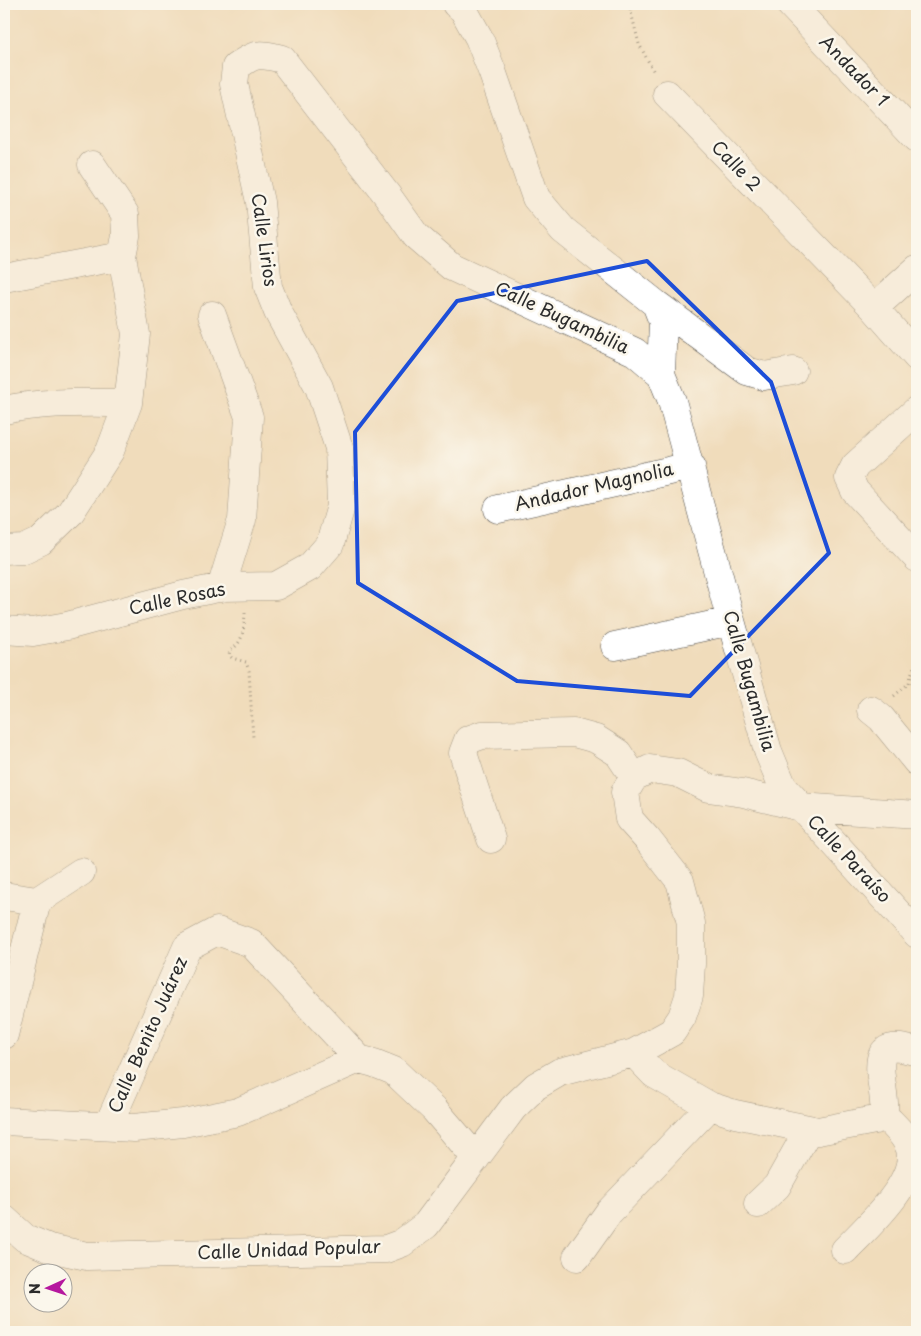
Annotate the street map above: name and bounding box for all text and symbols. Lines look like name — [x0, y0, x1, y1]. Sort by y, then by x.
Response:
street label: Andador 1 — [814, 28, 896, 112]
street label: Calle 2 — [706, 133, 768, 197]
street label: Calle Lirios — [246, 191, 285, 288]
street label: Calle Bugambilia — [491, 274, 634, 360]
street label: Andador Magnolia — [512, 454, 676, 517]
street label: Calle Rosas — [126, 574, 227, 621]
street label: Calle Bugambilia — [717, 607, 783, 754]
street label: Calle Paraíso — [802, 808, 898, 908]
street label: Calle Benito Juárez — [100, 952, 193, 1117]
street label: Calle Unidad Popular — [197, 1232, 382, 1265]
north arrow — [22, 1264, 72, 1314]
text: N — [24, 1283, 45, 1295]

